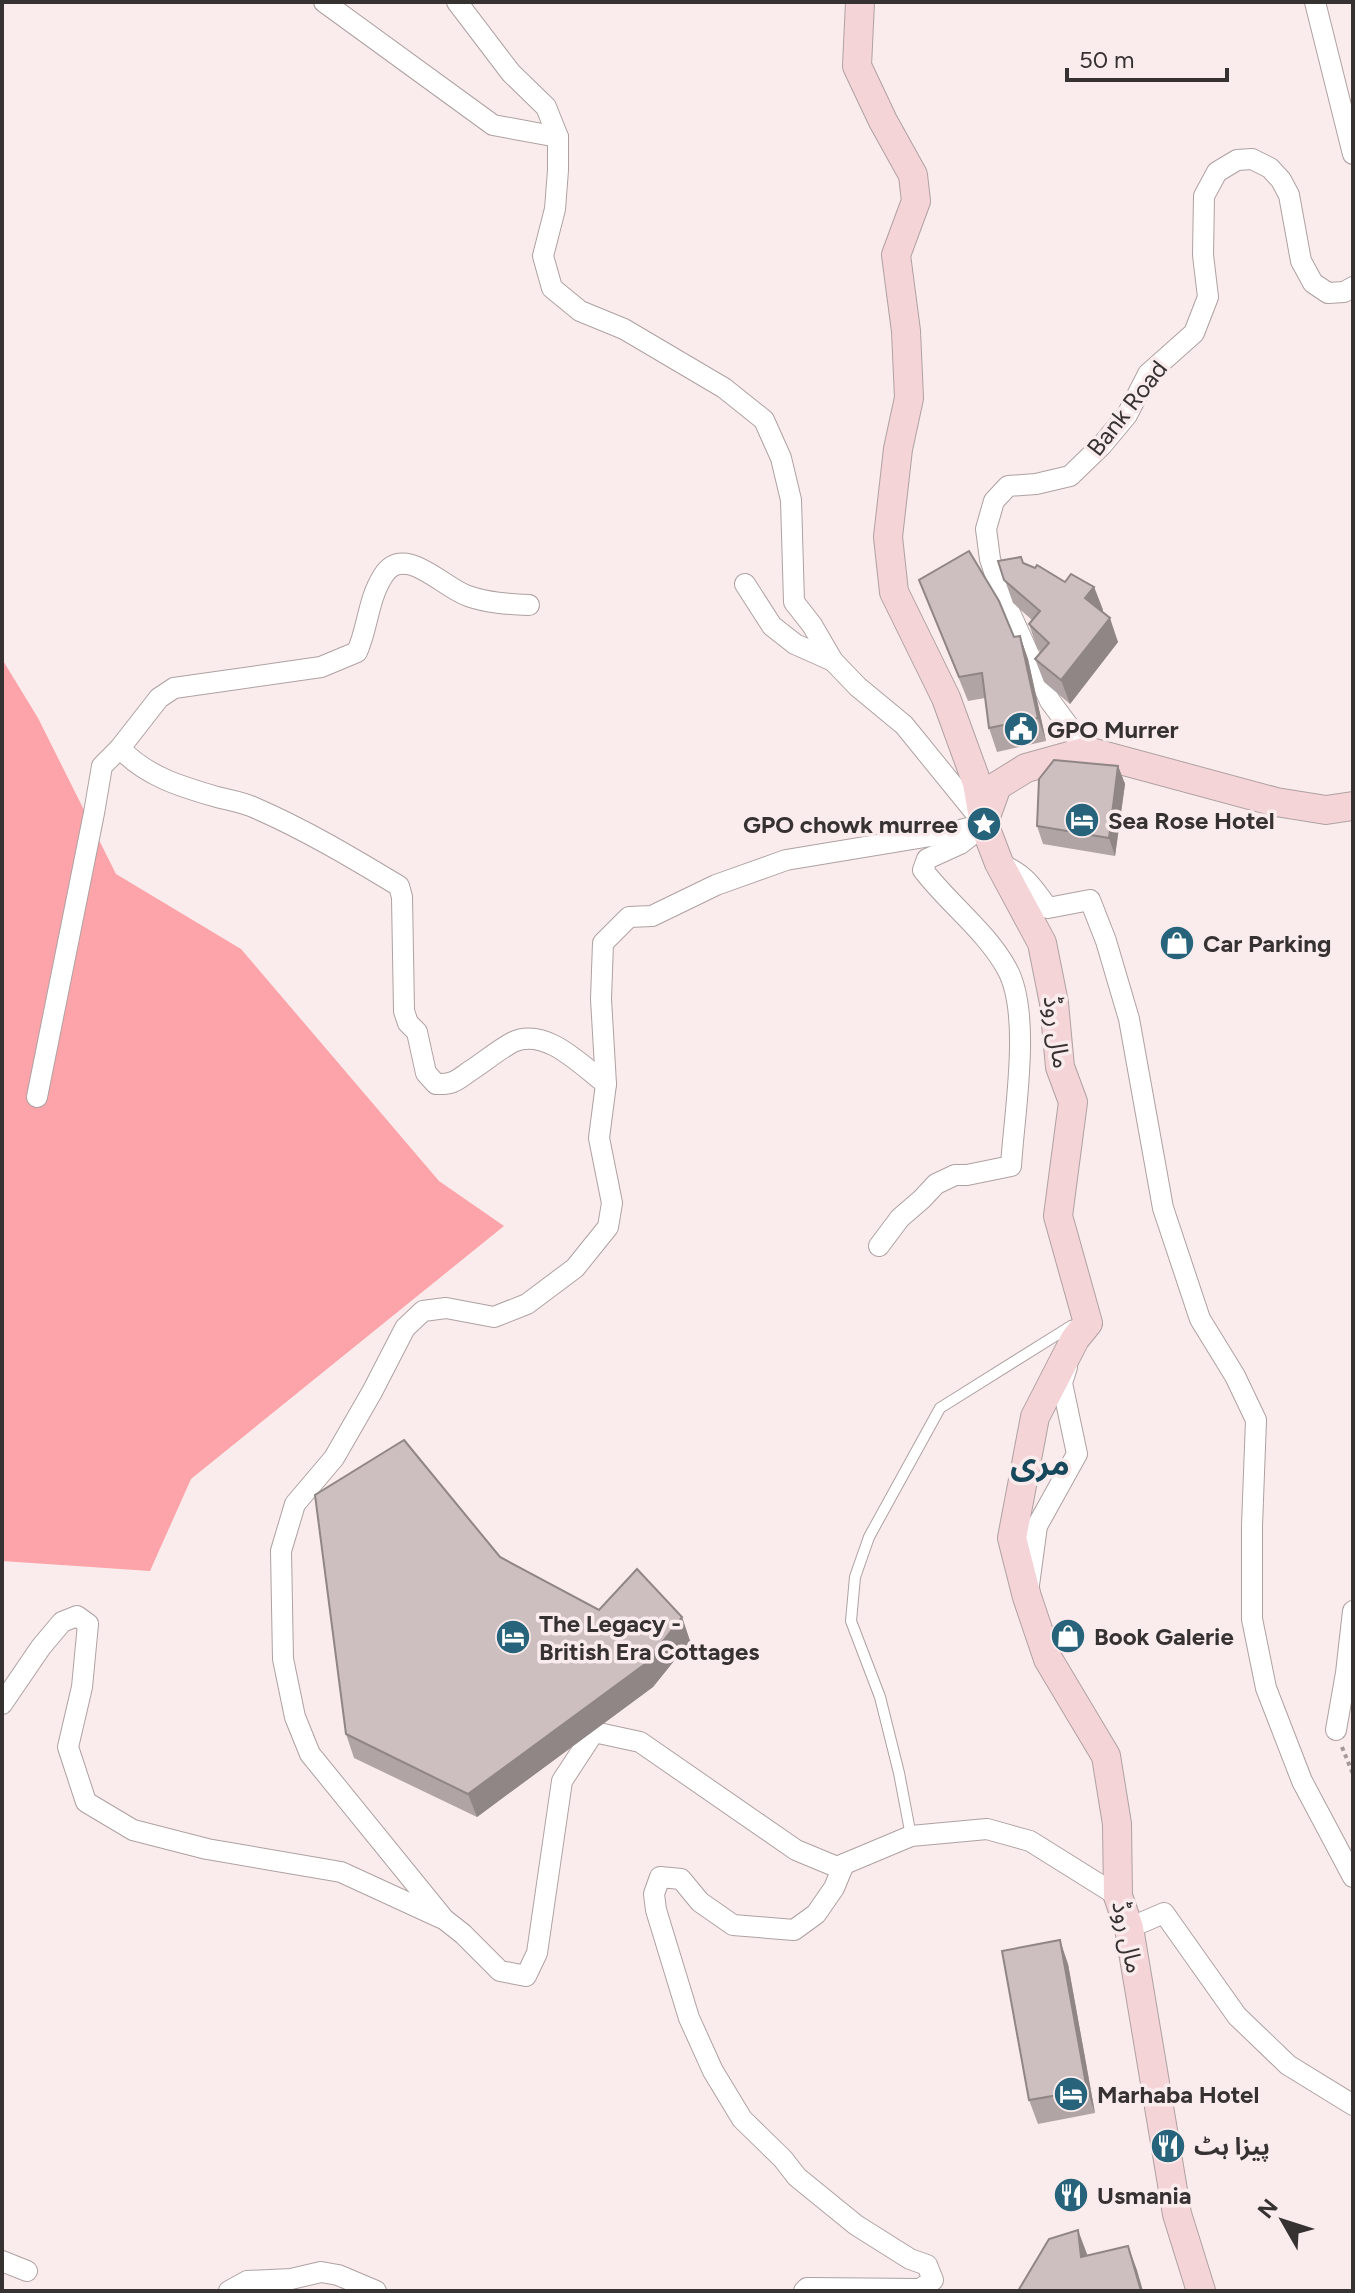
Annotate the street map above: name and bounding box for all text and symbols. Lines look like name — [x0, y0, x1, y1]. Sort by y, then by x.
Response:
scale bar — [1067, 32, 1227, 82]
text: 50 m — [1079, 45, 1135, 74]
street label: Bank Road — [1081, 355, 1173, 461]
public building icon: GPO Murrer — [1002, 710, 1040, 748]
place label: GPO Murrer — [1047, 715, 1179, 744]
hotel icon: Sea Rose Hotel — [1063, 801, 1101, 839]
place icon: GPO chowk murree — [965, 805, 1003, 843]
place label: Sea Rose Hotel — [1108, 806, 1275, 835]
place label: GPO chowk murree — [743, 810, 958, 839]
shop icon: Car Parking — [1158, 924, 1196, 962]
place label: Car Parking — [1203, 929, 1331, 958]
street label: مال روڈ — [1038, 994, 1076, 1070]
district label: مری — [1010, 1445, 1070, 1483]
place label: The Legacy - British Era Cottages — [539, 1609, 759, 1666]
shop icon: Book Galerie — [1049, 1617, 1087, 1655]
hotel icon: The Legacy - British Era Cottages — [494, 1618, 532, 1656]
place label: Book Galerie — [1094, 1622, 1234, 1651]
street label: مال روڈ — [1106, 1898, 1150, 1976]
hotel icon: Marhaba Hotel — [1052, 2075, 1090, 2113]
place label: Marhaba Hotel — [1097, 2080, 1259, 2109]
restaurant icon: پیزا ہٹ — [1149, 2127, 1187, 2165]
place label: پیزا ہٹ — [1194, 2132, 1270, 2162]
restaurant icon: Usmania — [1052, 2176, 1090, 2214]
place label: Usmania — [1097, 2181, 1192, 2210]
north arrow — [1243, 2181, 1323, 2261]
text: N — [1252, 2194, 1284, 2224]

